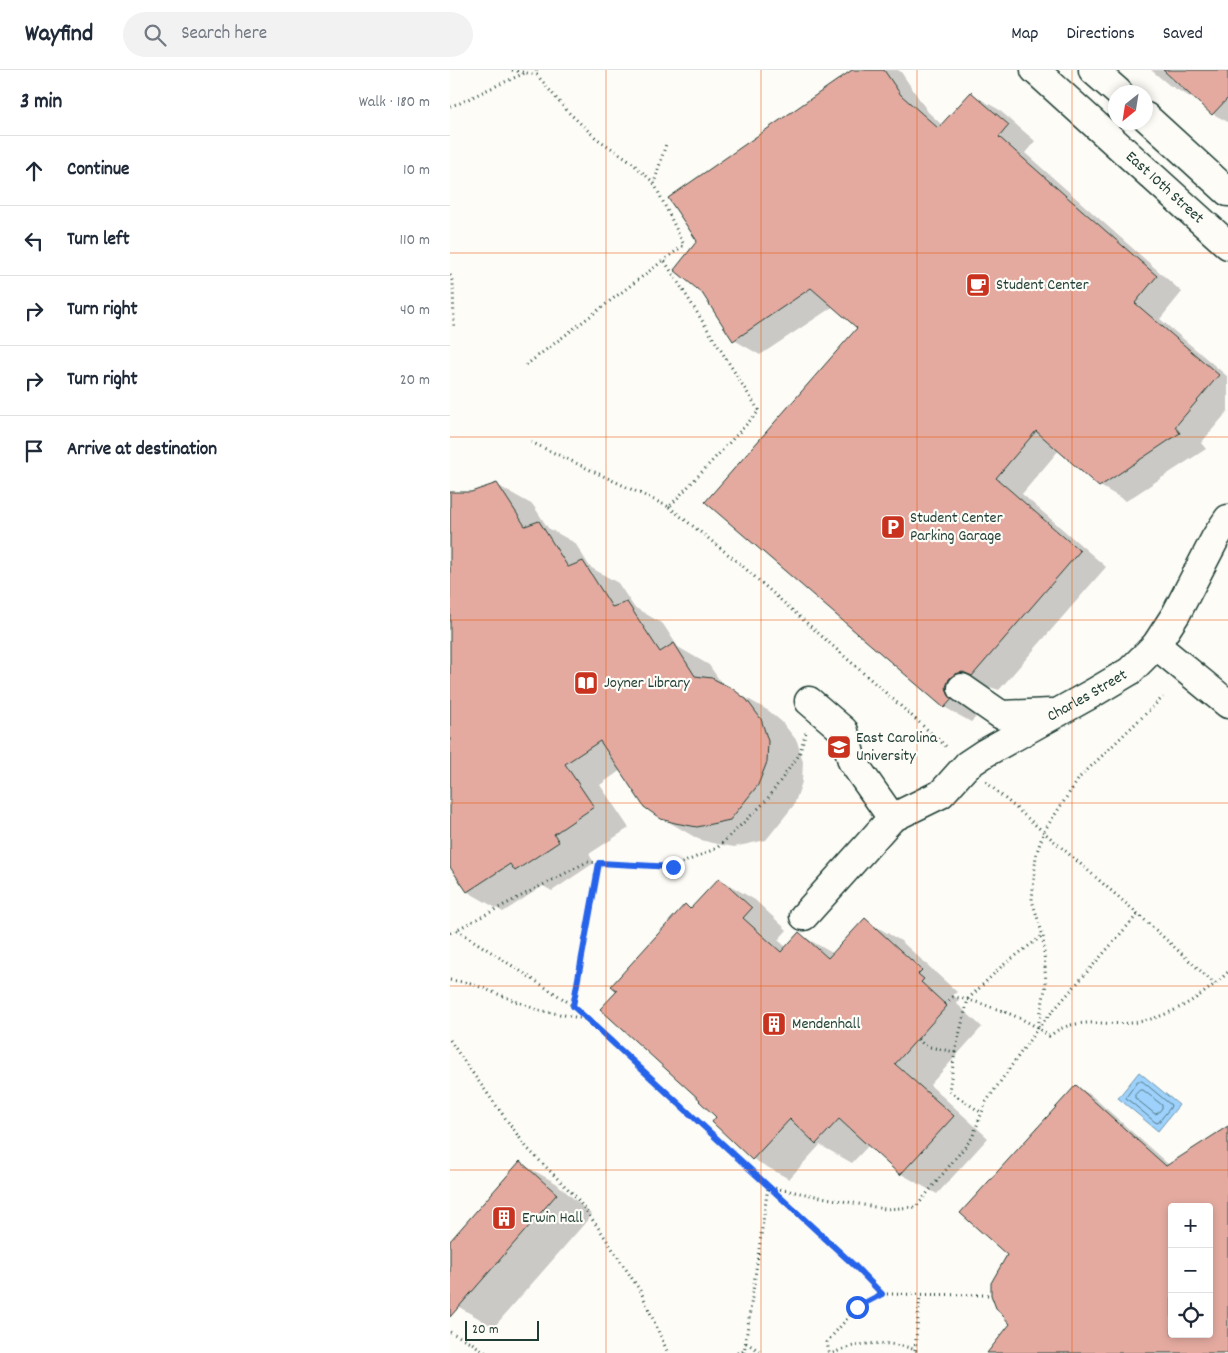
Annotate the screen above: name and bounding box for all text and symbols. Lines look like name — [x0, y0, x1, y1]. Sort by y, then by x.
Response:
search box — [123, 12, 473, 57]
text: Wayfind — [25, 18, 93, 52]
icon: search — [141, 21, 169, 49]
text: Search here — [181, 21, 267, 48]
text: Map — [1011, 22, 1038, 47]
text: Directions — [1066, 22, 1135, 47]
text: Saved — [1163, 22, 1203, 47]
north arrow — [1108, 85, 1153, 130]
text: 3 min — [20, 88, 62, 118]
text: Walk · 180 m — [359, 91, 430, 114]
street label: East 10th Street — [1120, 146, 1209, 229]
icon: ahead — [20, 157, 48, 185]
text: Continue — [67, 157, 129, 184]
text: 10 m — [403, 159, 430, 182]
icon: left — [20, 227, 48, 255]
text: Turn left — [67, 227, 130, 254]
text: 110 m — [400, 229, 430, 252]
cafe icon: Student Center — [965, 272, 991, 298]
place label: Student Center — [996, 274, 1089, 297]
icon: right — [20, 297, 48, 325]
text: Turn right — [67, 297, 138, 324]
text: 40 m — [400, 299, 430, 322]
icon: right — [20, 367, 48, 395]
text: Turn right — [67, 367, 138, 394]
text: 20 m — [400, 369, 430, 392]
icon: arrive — [20, 437, 48, 465]
text: Arrive at destination — [67, 437, 217, 464]
place label: Student Center Parking Garage — [910, 507, 1003, 548]
parking icon: Student Center Parking Garage — [880, 514, 906, 540]
street label: Charles Street — [1043, 664, 1132, 728]
library icon: Joyner Library — [573, 670, 599, 696]
place label: Joyner Library — [604, 672, 690, 695]
place label: East Carolina University — [856, 727, 938, 768]
school or university icon: East Carolina University — [826, 734, 852, 760]
route end — [662, 856, 685, 879]
building icon: Mendenhall — [761, 1011, 787, 1037]
place label: Mendenhall — [792, 1013, 860, 1036]
map controls — [1168, 1203, 1213, 1338]
button: + — [1168, 1203, 1213, 1248]
building icon: Erwin Hall — [491, 1205, 517, 1231]
place label: Erwin Hall — [522, 1207, 583, 1230]
button: − — [1168, 1248, 1213, 1293]
button: locate — [1168, 1293, 1213, 1338]
route start — [846, 1296, 869, 1319]
scale bar — [465, 1318, 539, 1341]
text: 20 m — [472, 1320, 499, 1340]

